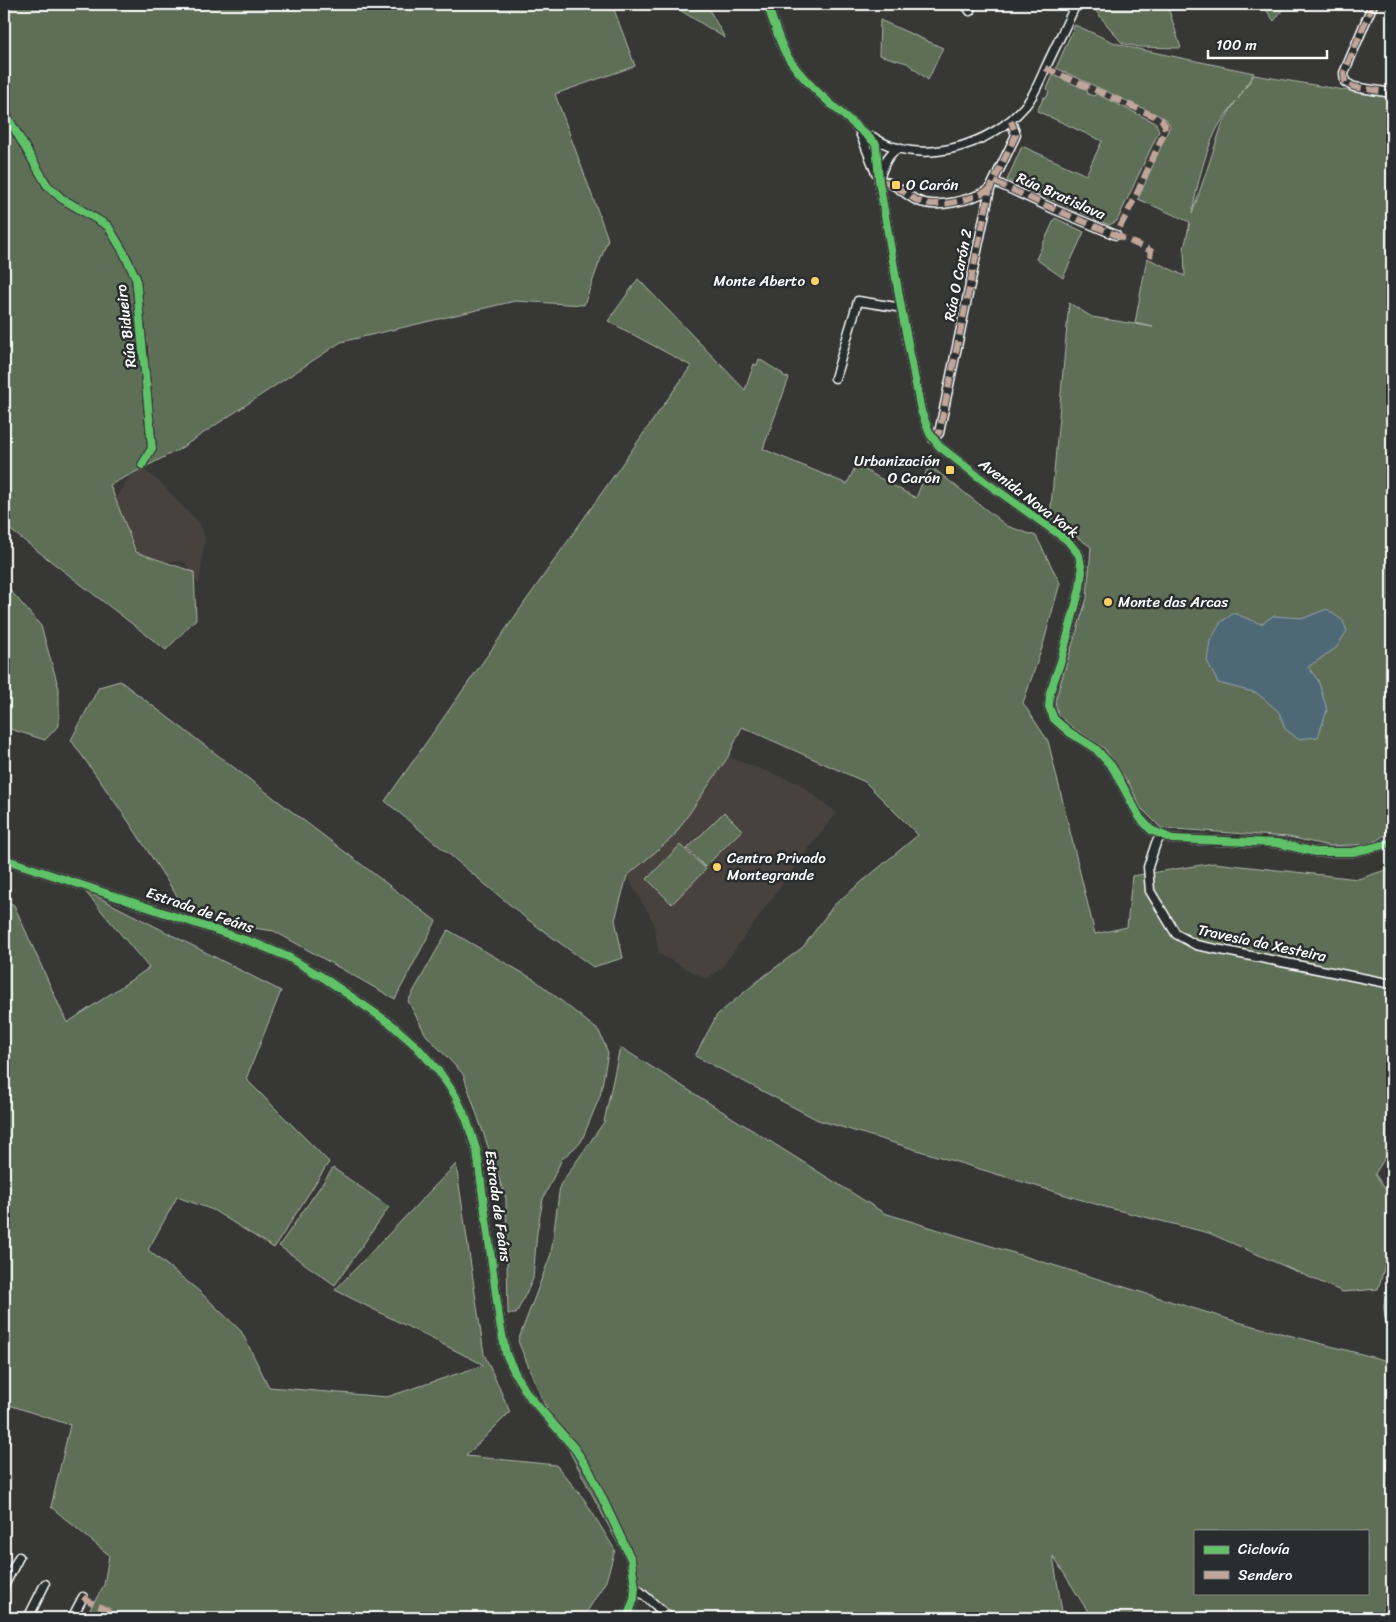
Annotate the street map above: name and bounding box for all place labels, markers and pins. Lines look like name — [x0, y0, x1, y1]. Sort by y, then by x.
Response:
place label: O Carón — [906, 172, 958, 198]
marker: O Carón — [890, 179, 902, 191]
place label: Monte Aberto — [713, 268, 805, 294]
marker: Monte Aberto — [809, 275, 821, 287]
place label: Urbanización O Carón — [854, 448, 940, 491]
marker: Urbanización O Carón — [944, 464, 956, 476]
place label: Monte das Arcas — [1118, 589, 1228, 615]
marker: Monte das Arcas — [1102, 596, 1114, 608]
place label: Centro Privado Montegrande — [727, 845, 826, 888]
marker: Centro Privado Montegrande — [711, 861, 723, 873]

